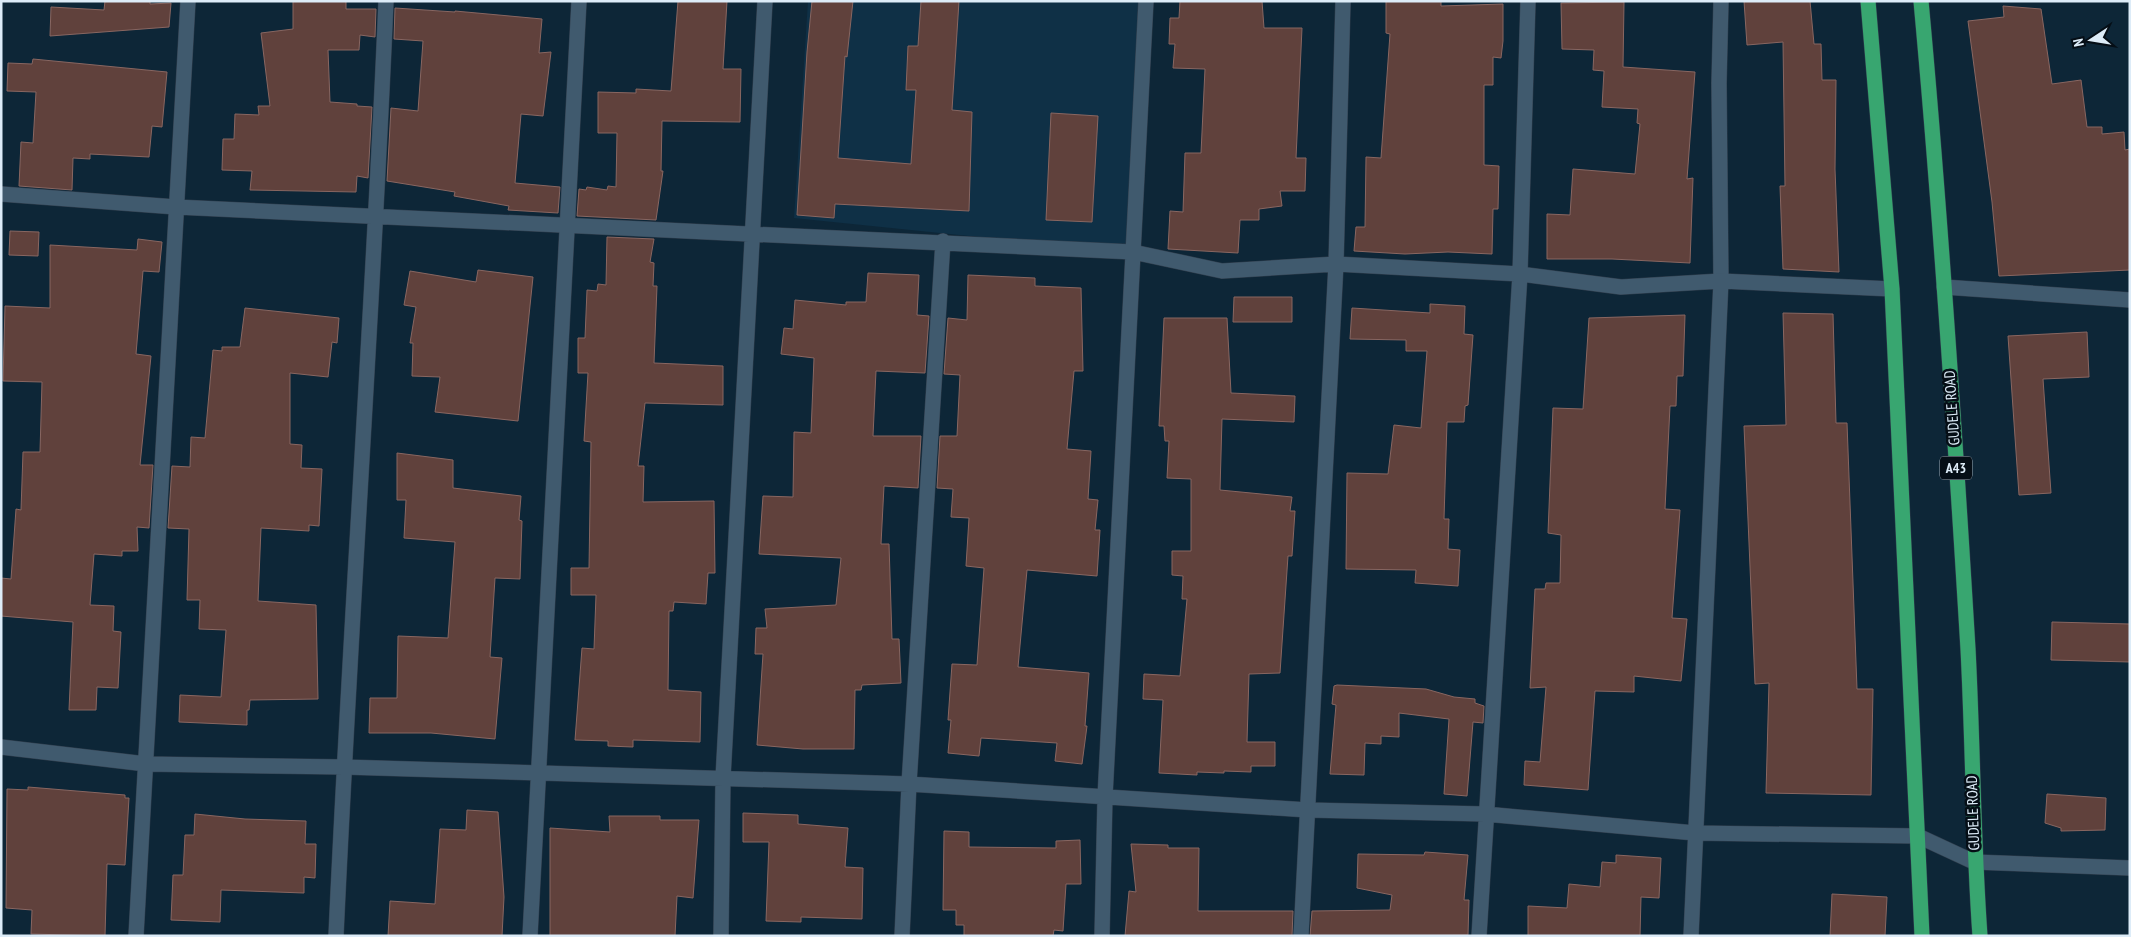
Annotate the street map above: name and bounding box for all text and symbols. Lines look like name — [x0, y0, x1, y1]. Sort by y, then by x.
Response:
north arrow — [2066, 15, 2116, 65]
text: N — [2069, 37, 2088, 48]
street label: GUDELE ROAD — [1939, 370, 1964, 446]
road number: A43 — [1940, 456, 1972, 479]
street label: GUDELE ROAD — [1962, 775, 1983, 851]

